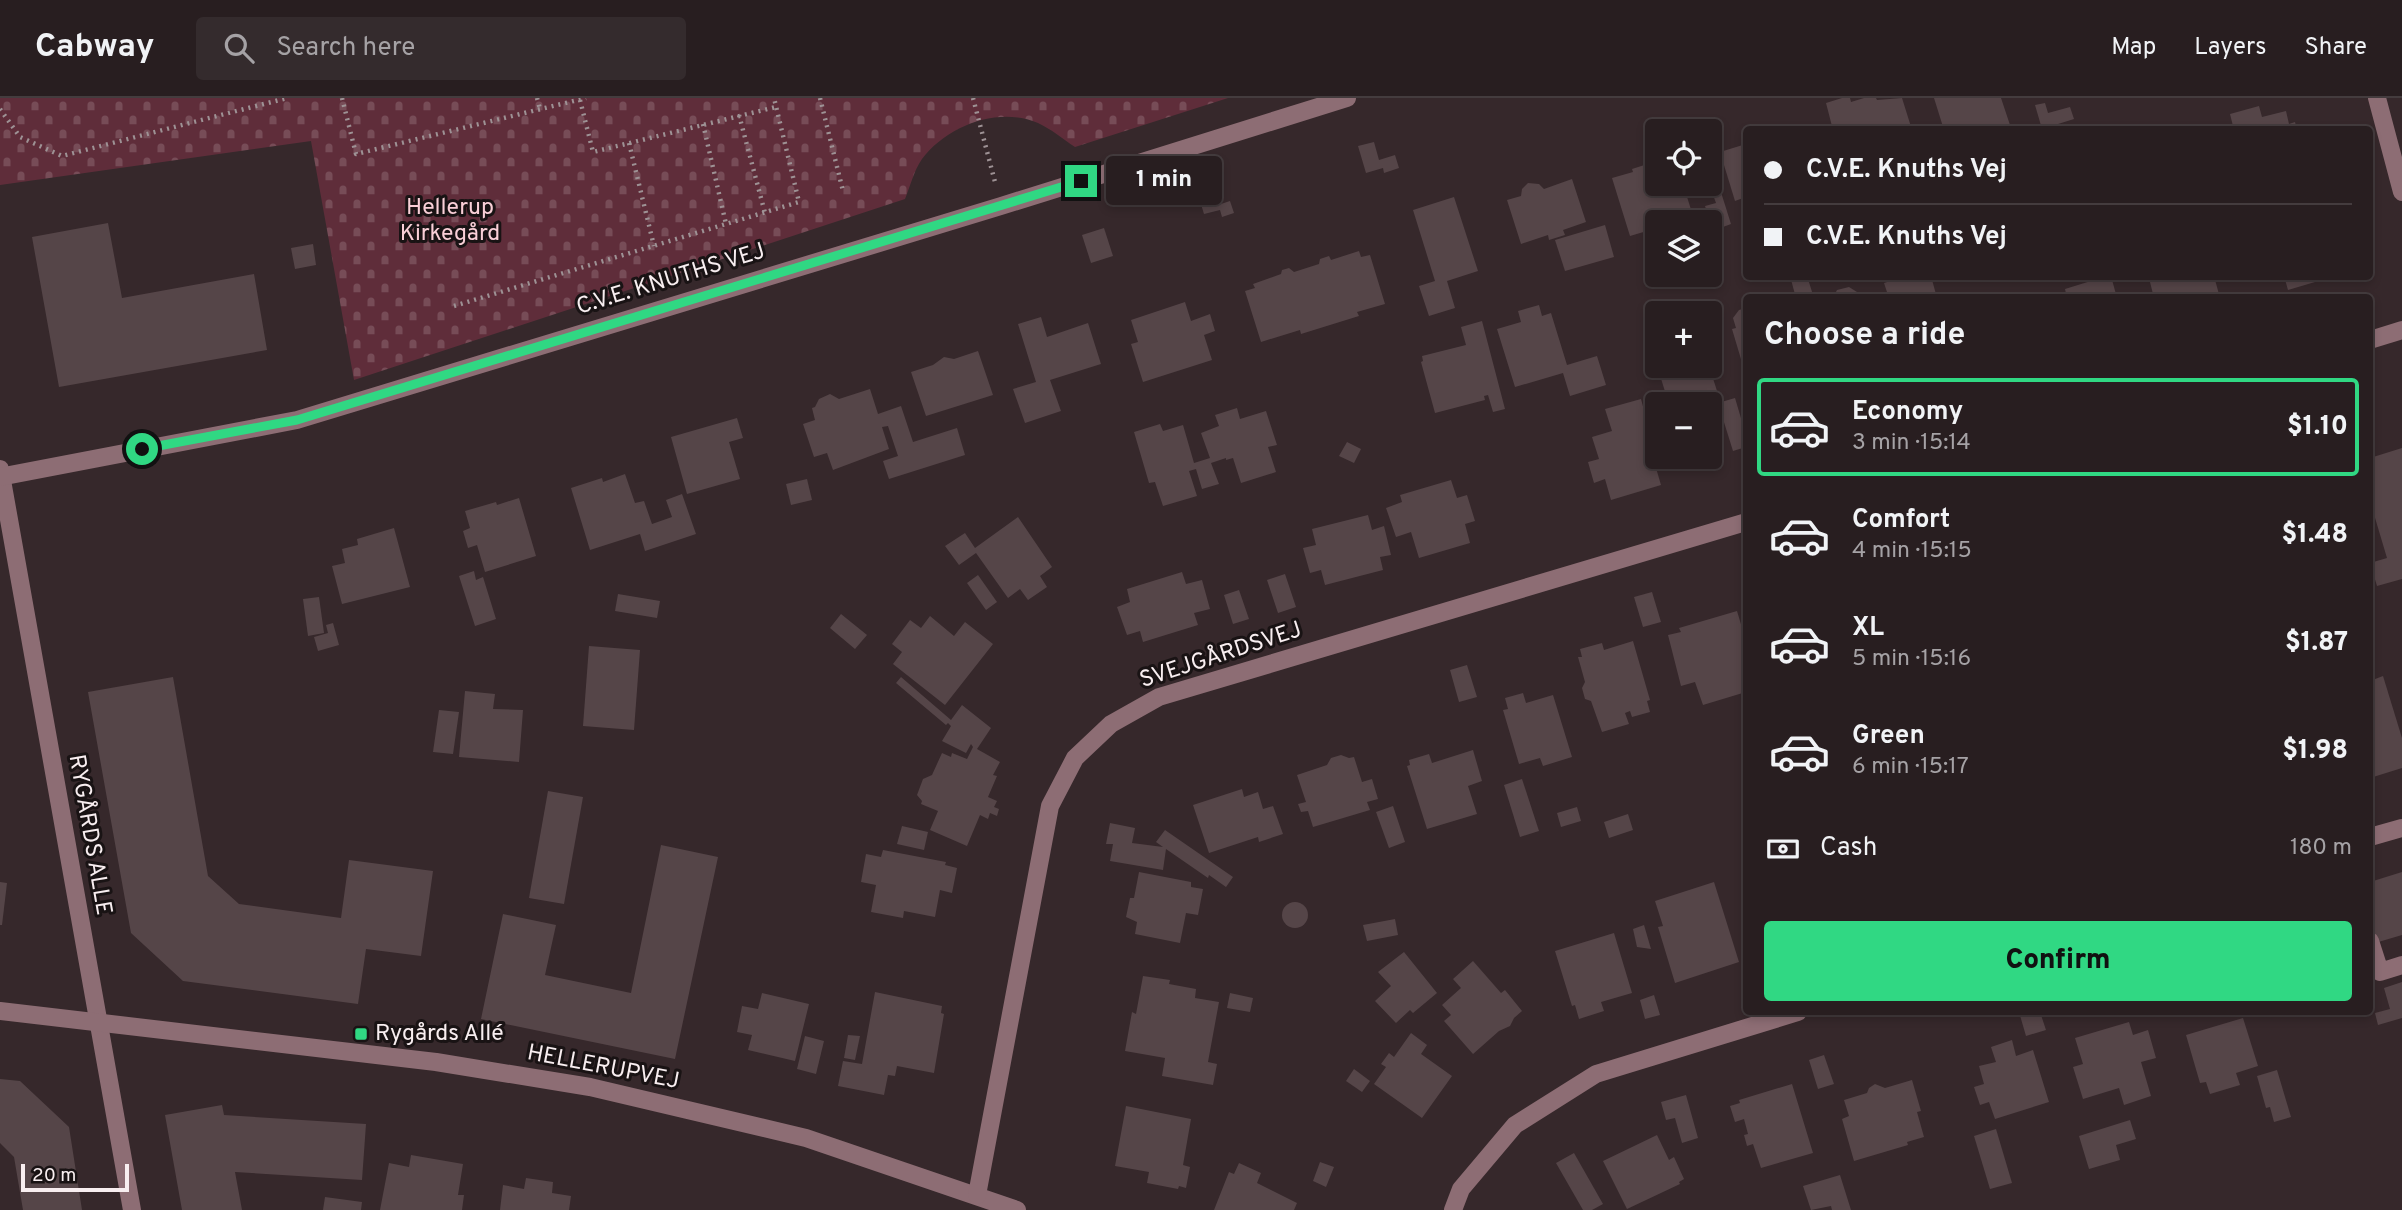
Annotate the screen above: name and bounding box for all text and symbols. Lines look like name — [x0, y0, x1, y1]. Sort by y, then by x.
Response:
search box — [196, 17, 686, 80]
text: Cabway — [35, 27, 154, 69]
icon: search — [220, 29, 258, 67]
text: Search here — [276, 32, 415, 65]
text: Map — [2111, 33, 2156, 63]
text: Layers — [2194, 33, 2266, 63]
text: Share — [2304, 33, 2367, 63]
map controls — [1645, 119, 1722, 469]
button: locate — [1645, 119, 1722, 196]
text: C.V.E. Knuths Vej — [1806, 154, 2007, 187]
callout: 1 min — [1106, 156, 1221, 206]
route end — [1065, 165, 1097, 197]
text: 1 min — [1136, 166, 1192, 195]
park label: Hellerup Kirkegård — [400, 194, 500, 249]
button: layers — [1645, 210, 1722, 287]
text: C.V.E. Knuths Vej — [1806, 221, 2007, 254]
street label: C.V.E. KNUTHS VEJ — [573, 237, 769, 323]
button: + — [1645, 301, 1722, 378]
text: Choose a ride — [1764, 316, 1965, 356]
button: − — [1645, 392, 1722, 469]
icon: car — [1768, 396, 1831, 459]
text: Economy — [1852, 396, 1963, 429]
text: $1.10 — [2287, 411, 2348, 444]
text: 3 min · 15:14 — [1852, 429, 1971, 458]
route start — [126, 433, 158, 465]
icon: car — [1768, 504, 1831, 567]
text: Comfort — [1852, 504, 1950, 537]
text: $1.48 — [2281, 519, 2348, 552]
text: 4 min · 15:15 — [1852, 537, 1972, 566]
icon: car — [1768, 612, 1831, 675]
text: XL — [1852, 612, 1884, 645]
street label: SVEJGÅRDSVEJ — [1136, 615, 1306, 696]
text: $1.87 — [2285, 627, 2348, 660]
text: 5 min · 15:16 — [1852, 645, 1971, 674]
icon: car — [1768, 720, 1831, 783]
text: Green — [1852, 720, 1925, 753]
text: $1.98 — [2282, 735, 2348, 768]
street label: RYGÅRDS ALLE — [61, 752, 118, 918]
text: 6 min · 15:17 — [1852, 753, 1969, 782]
icon: cash — [1764, 830, 1802, 868]
text: Cash — [1820, 832, 1877, 865]
text: 180 m — [2290, 834, 2352, 863]
button: Confirm — [1764, 921, 2352, 1001]
place label: Rygårds Allé — [375, 1020, 504, 1049]
marker: Rygårds Allé — [353, 1026, 369, 1042]
street label: HELLERUPVEJ — [524, 1039, 682, 1097]
scale bar — [21, 1161, 130, 1193]
text: 20 m — [32, 1164, 76, 1188]

